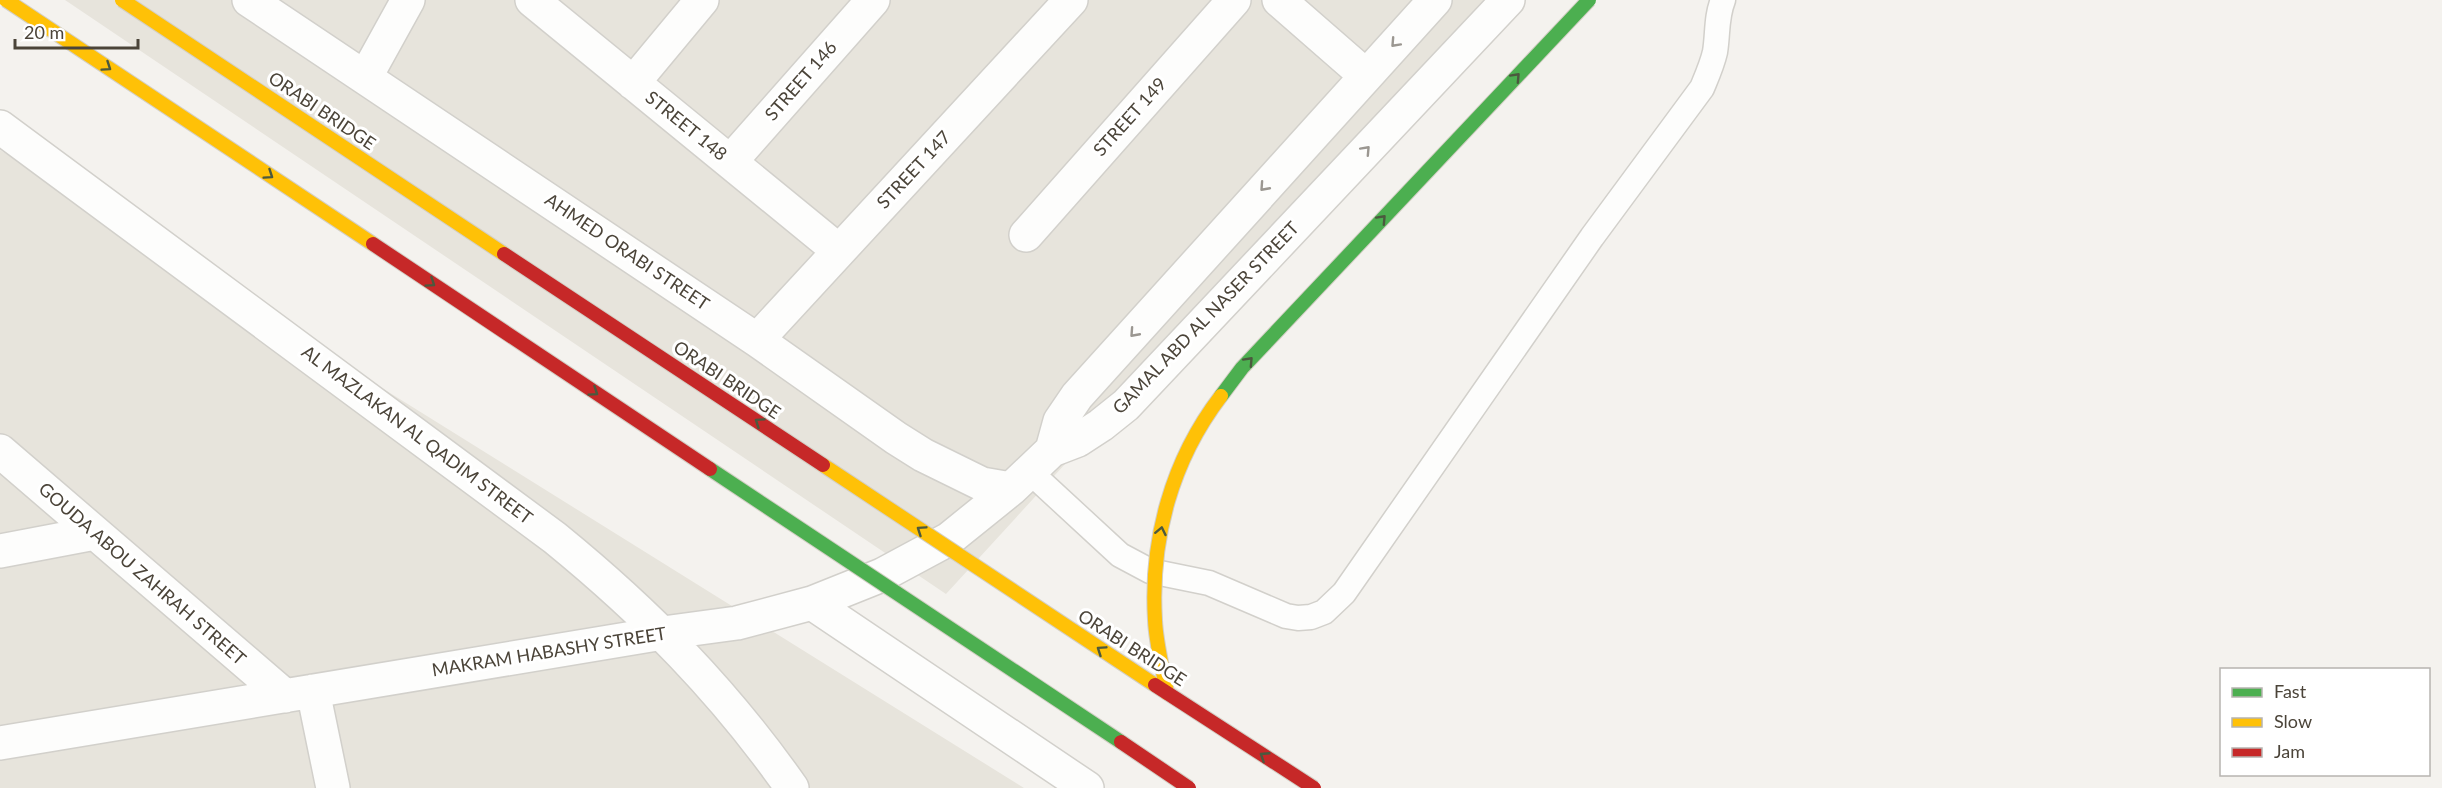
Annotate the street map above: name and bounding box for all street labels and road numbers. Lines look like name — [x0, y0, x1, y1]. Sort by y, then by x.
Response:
street label: STREET 146 — [760, 36, 841, 125]
street label: ORABI BRIDGE — [265, 66, 380, 154]
street label: STREET 149 — [1088, 72, 1170, 160]
street label: STREET 148 — [641, 86, 732, 165]
street label: STREET 147 — [872, 126, 955, 213]
street label: AHMED ORABI STREET — [541, 188, 714, 315]
street label: GAMAL ABD AL NASER STREET — [1107, 216, 1303, 418]
street label: ORABI BRIDGE — [670, 335, 785, 423]
street label: AL MAZLAKAN AL QADIM STREET — [298, 340, 538, 528]
street label: GOUDA ABOU ZAHRAH STREET — [35, 477, 251, 670]
street label: ORABI BRIDGE — [1074, 604, 1191, 690]
street label: MAKRAM HABASHY STREET — [430, 622, 668, 680]

